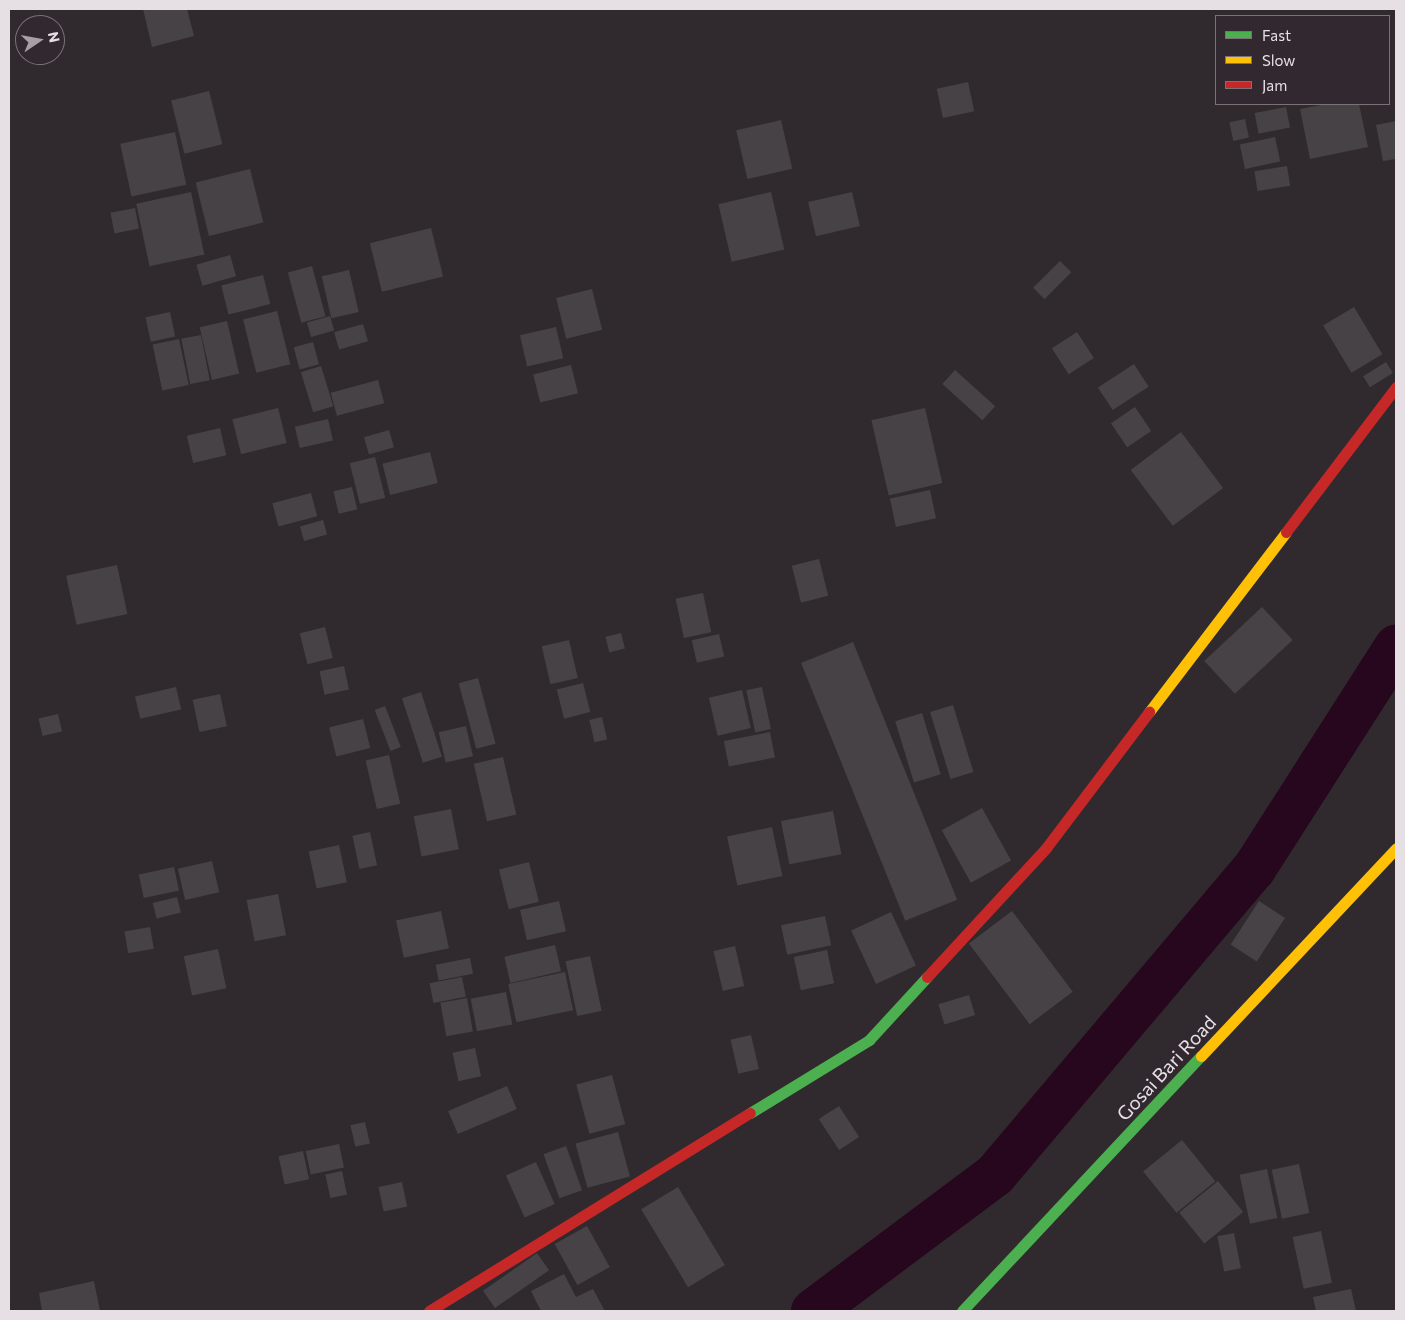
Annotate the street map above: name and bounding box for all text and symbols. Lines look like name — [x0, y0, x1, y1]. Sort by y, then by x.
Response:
north arrow — [15, 15, 65, 65]
legend — [1215, 15, 1390, 105]
text: Fast — [1262, 26, 1291, 44]
text: N — [45, 30, 64, 44]
text: Slow — [1262, 51, 1295, 69]
text: Jam — [1262, 76, 1287, 94]
street label: Gosai Bari Road — [1112, 1011, 1220, 1125]

